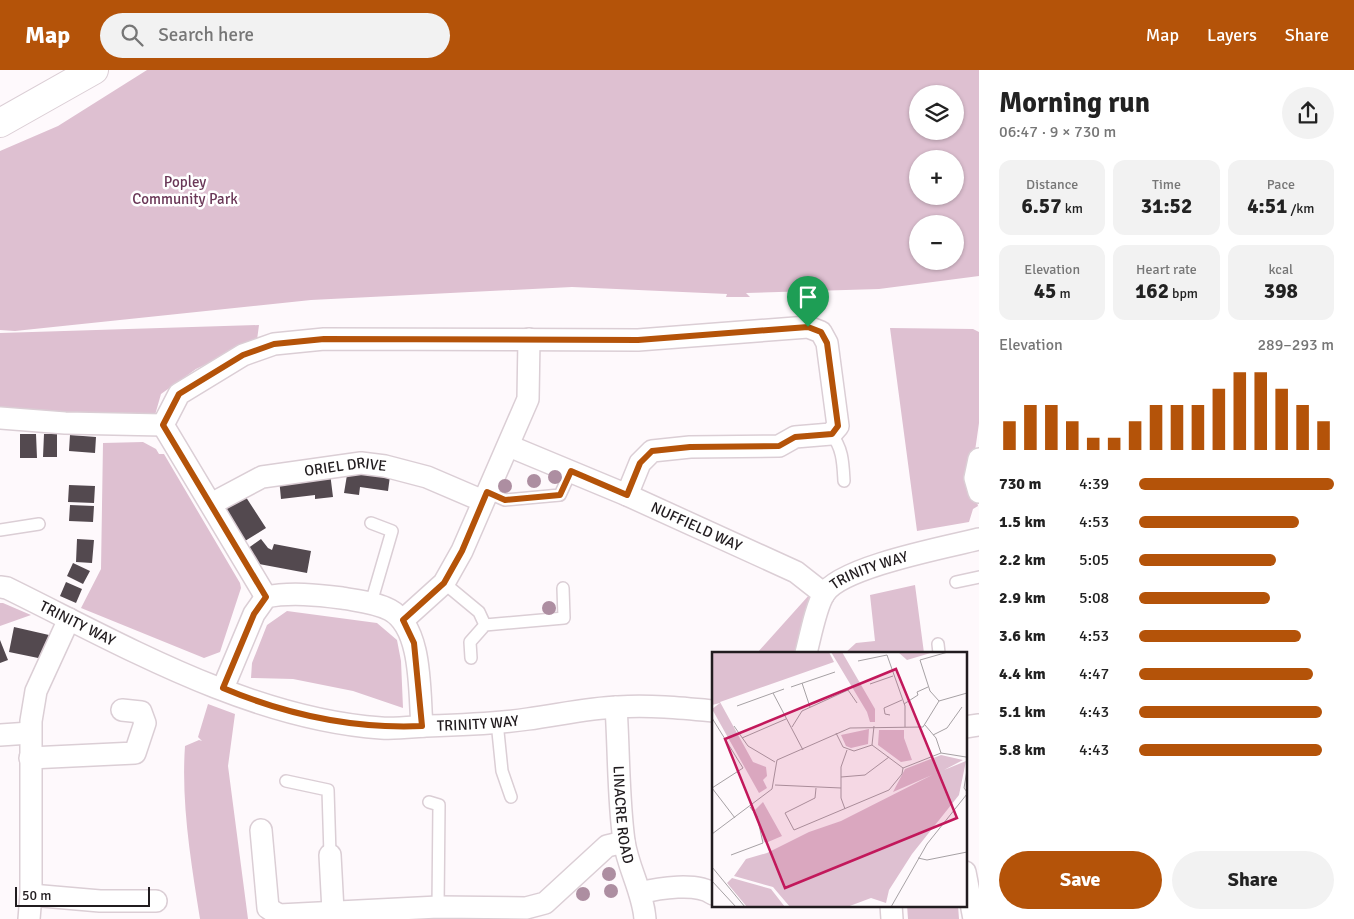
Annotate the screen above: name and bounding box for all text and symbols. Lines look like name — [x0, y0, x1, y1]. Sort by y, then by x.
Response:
search box — [100, 13, 450, 58]
text: Map — [25, 20, 70, 50]
icon: search — [118, 21, 146, 49]
text: Search here — [158, 23, 254, 47]
text: Map — [1146, 24, 1179, 46]
text: Layers — [1207, 24, 1257, 46]
text: Share — [1285, 24, 1329, 46]
map controls — [909, 85, 964, 270]
button: layers — [909, 85, 964, 140]
text: Morning run — [999, 86, 1150, 120]
button: share — [1282, 87, 1334, 139]
text: 06:47 · 9 × 730 m — [999, 122, 1116, 142]
button: + — [909, 150, 964, 205]
park label: Popley Community Park — [132, 173, 238, 208]
text: Distance — [1026, 176, 1078, 193]
text: Time — [1152, 176, 1181, 193]
text: Pace — [1267, 176, 1295, 193]
text: 6.57 — [1022, 193, 1062, 219]
text: 31:52 — [1141, 193, 1192, 219]
text: 4:51 — [1247, 193, 1287, 219]
text: km — [1062, 200, 1083, 217]
text: /km — [1287, 200, 1315, 217]
button: − — [909, 215, 964, 270]
text: Elevation — [1024, 261, 1080, 278]
text: Heart rate — [1136, 261, 1197, 278]
text: kcal — [1269, 261, 1293, 278]
pin — [787, 276, 829, 327]
text: 45 — [1034, 278, 1056, 304]
text: 162 — [1135, 278, 1169, 304]
text: 398 — [1264, 278, 1298, 304]
icon: arrive — [794, 283, 822, 311]
text: m — [1056, 285, 1071, 302]
text: bpm — [1169, 285, 1198, 302]
text: Elevation — [999, 335, 1063, 355]
text: 289–293 m — [1257, 335, 1334, 355]
street label: ORIEL DRIVE — [303, 453, 388, 480]
text: 730 m — [999, 474, 1041, 494]
text: 4:39 — [1079, 474, 1109, 494]
street label: NUFFIELD WAY — [648, 498, 745, 555]
text: 1.5 km — [999, 512, 1046, 532]
text: 4:53 — [1079, 512, 1109, 532]
street label: TRINITY WAY — [826, 547, 910, 593]
text: 2.2 km — [999, 550, 1046, 570]
text: 5:05 — [1079, 550, 1109, 570]
text: 2.9 km — [999, 588, 1046, 608]
text: 5:08 — [1079, 588, 1109, 608]
street label: TRINITY WAY — [37, 597, 119, 650]
text: 3.6 km — [999, 626, 1046, 646]
text: 4:53 — [1079, 626, 1109, 646]
inset map — [712, 652, 966, 906]
text: 4.4 km — [999, 664, 1046, 684]
text: 4:47 — [1079, 664, 1109, 684]
text: 5.1 km — [999, 702, 1046, 722]
text: 4:43 — [1079, 702, 1109, 722]
street label: TRINITY WAY — [436, 711, 520, 735]
text: 5.8 km — [999, 740, 1046, 760]
text: 4:43 — [1079, 740, 1109, 760]
street label: LINACRE ROAD — [610, 765, 638, 866]
button: Save — [999, 851, 1162, 909]
button: Share — [1172, 851, 1334, 909]
scale bar — [15, 884, 150, 907]
text: 50 m — [22, 887, 51, 904]

